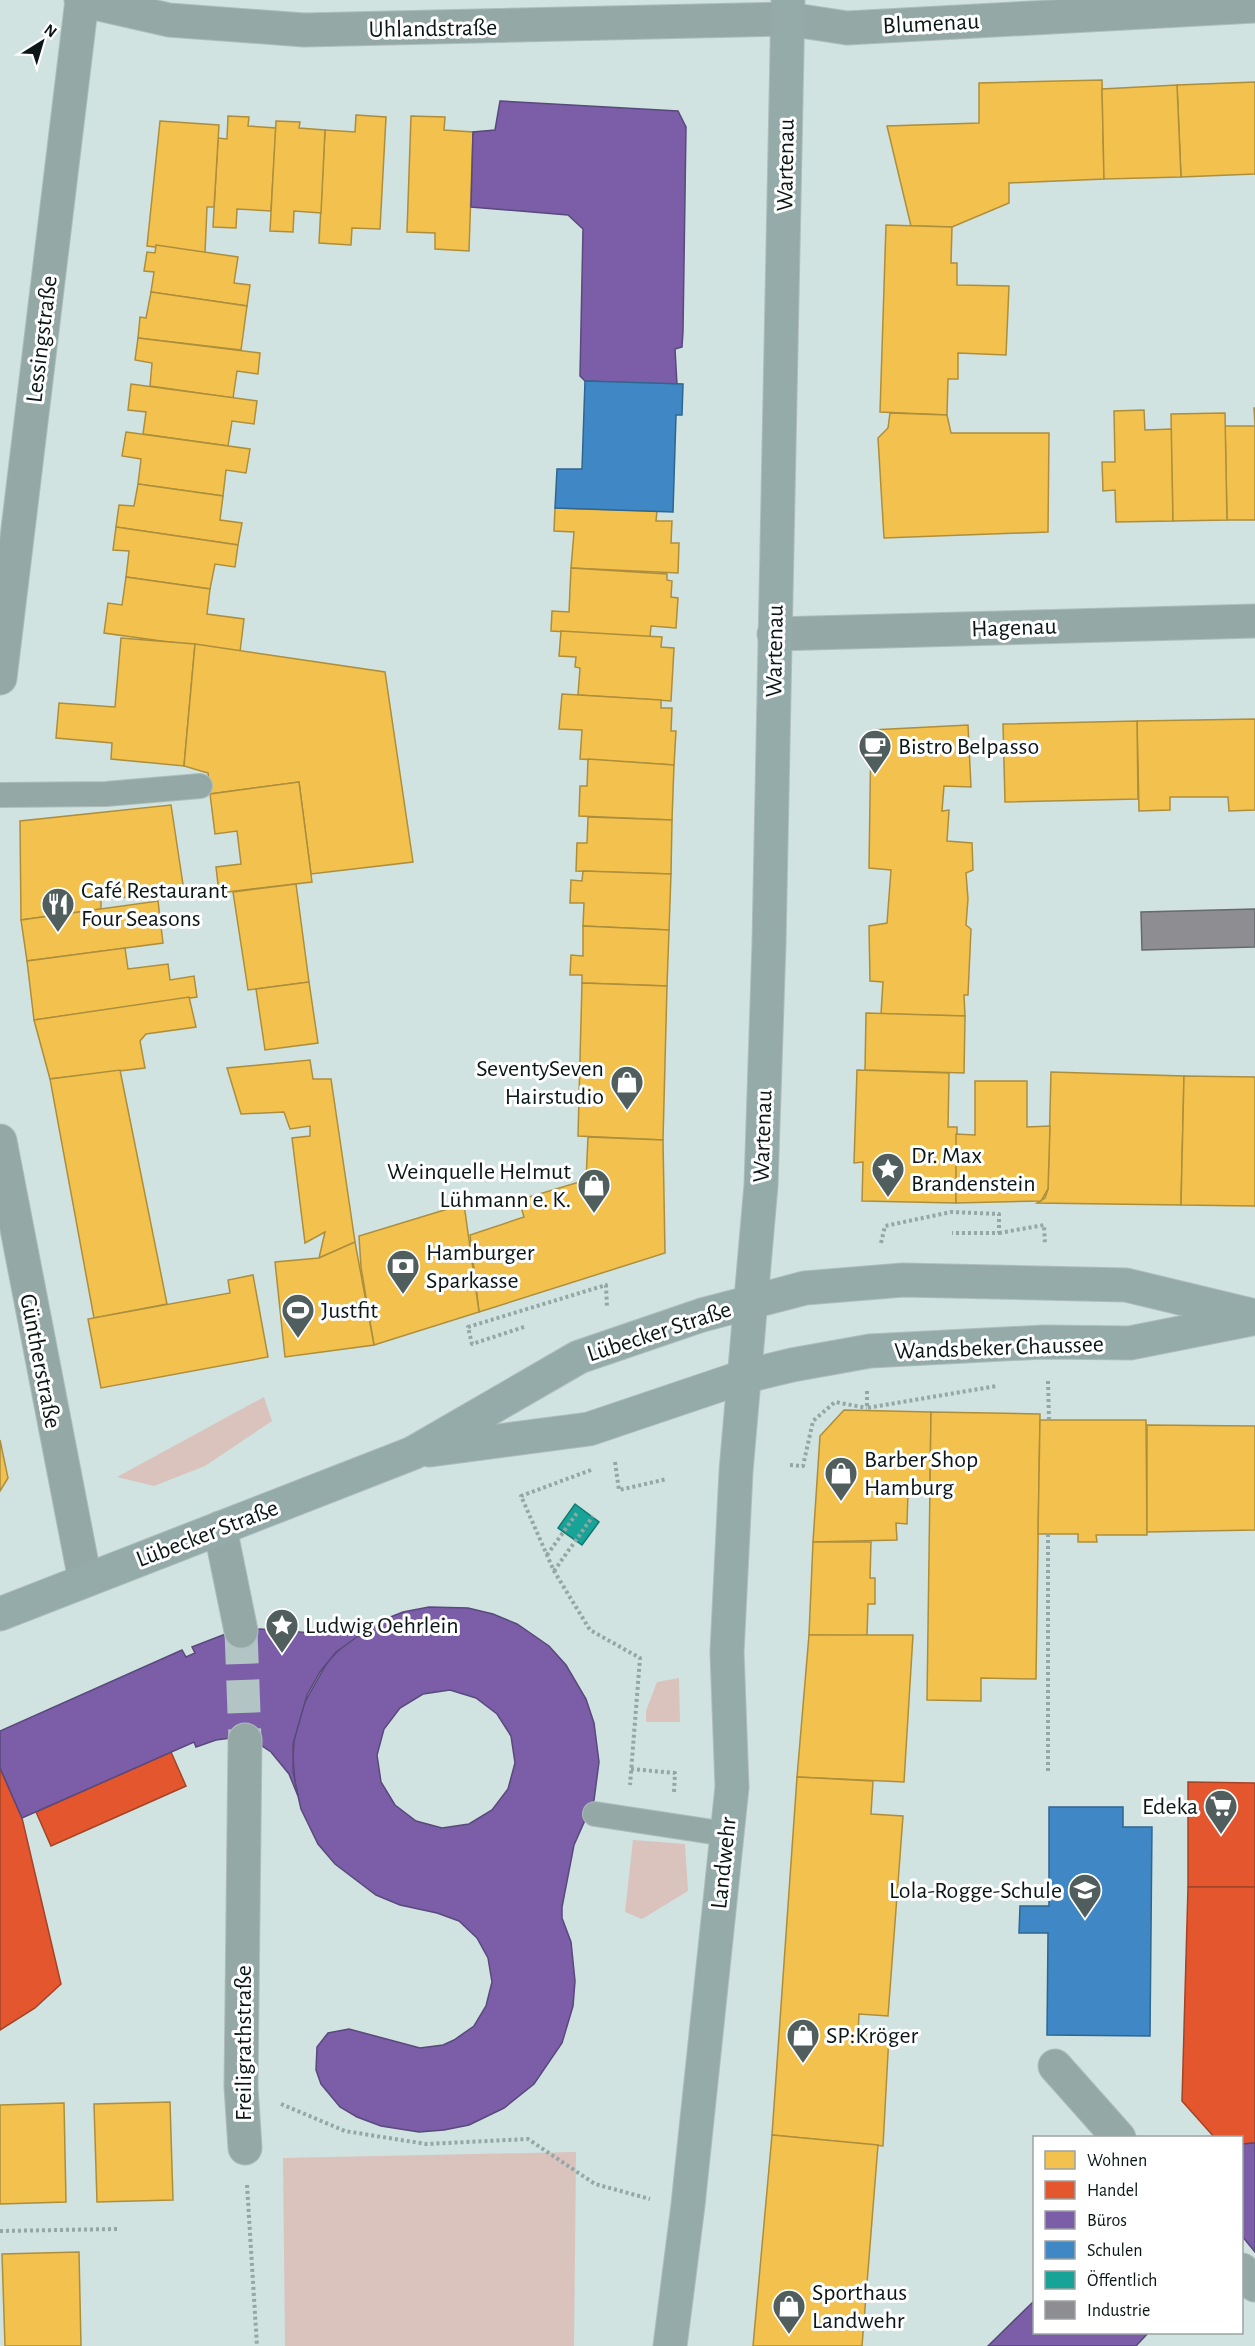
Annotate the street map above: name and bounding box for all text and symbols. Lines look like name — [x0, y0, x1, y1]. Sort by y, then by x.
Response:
street label: Blumenau — [882, 9, 980, 39]
north arrow — [12, 12, 72, 72]
street label: Uhlandstraße — [369, 16, 498, 42]
text: N — [41, 21, 60, 41]
street label: Wartenau — [773, 118, 799, 212]
street label: Lessingstraße — [22, 274, 62, 404]
street label: Wartenau — [762, 604, 788, 698]
street label: Hagenau — [971, 615, 1057, 641]
cafe icon: Bistro Belpasso — [857, 728, 893, 775]
place label: Bistro Belpasso — [898, 735, 1039, 759]
place label: Café Restaurant Four Seasons — [81, 879, 228, 931]
restaurant icon: Café Restaurant Four Seasons — [40, 886, 76, 933]
place label: SeventySeven Hairstudio — [476, 1057, 604, 1109]
shop icon: SeventySeven Hairstudio — [609, 1064, 645, 1111]
street label: Wartenau — [749, 1089, 777, 1183]
place label: Dr. Max Brandenstein — [911, 1144, 1036, 1196]
place icon: Dr. Max Brandenstein — [870, 1151, 906, 1198]
place label: Weinquelle Helmut Lühmann e. K. — [387, 1160, 571, 1212]
shop icon: Weinquelle Helmut Lühmann e. K. — [576, 1167, 612, 1214]
place label: Hamburger Sparkasse — [426, 1241, 535, 1293]
bank icon: Hamburger Sparkasse — [385, 1248, 421, 1295]
street label: Güntherstraße — [15, 1292, 65, 1431]
sports icon: Justfit — [280, 1292, 316, 1339]
street label: Lübecker Straße — [584, 1297, 734, 1367]
place label: Justfit — [321, 1299, 378, 1323]
street label: Wandsbeker Chaussee — [894, 1332, 1104, 1364]
place label: Barber Shop Hamburg — [864, 1448, 978, 1500]
shop icon: Barber Shop Hamburg — [823, 1455, 859, 1502]
street label: Lübecker Straße — [133, 1496, 282, 1572]
place icon: Ludwig Oehrlein — [264, 1607, 300, 1654]
place label: Ludwig Oehrlein — [305, 1614, 459, 1638]
supermarket icon: Edeka — [1203, 1788, 1239, 1835]
place label: Edeka — [1142, 1795, 1198, 1819]
street label: Landwehr — [707, 1816, 741, 1910]
school or university icon: Lola-Rogge-Schule — [1067, 1872, 1103, 1919]
place label: Lola-Rogge-Schule — [889, 1879, 1062, 1903]
street label: Freiligrathstraße — [232, 1965, 256, 2121]
shop icon: SP:Kröger — [785, 2017, 821, 2064]
place label: SP:Kröger — [826, 2024, 918, 2048]
legend — [1033, 2136, 1243, 2334]
text: Wohnen — [1087, 2152, 1147, 2170]
text: Handel — [1087, 2182, 1138, 2200]
text: Büros — [1087, 2212, 1127, 2230]
text: Schulen — [1087, 2242, 1143, 2260]
text: Öffentlich — [1087, 2270, 1157, 2290]
place label: Sporthaus Landwehr — [812, 2281, 907, 2333]
shop icon: Sporthaus Landwehr — [771, 2288, 807, 2335]
text: Industrie — [1087, 2302, 1150, 2320]

